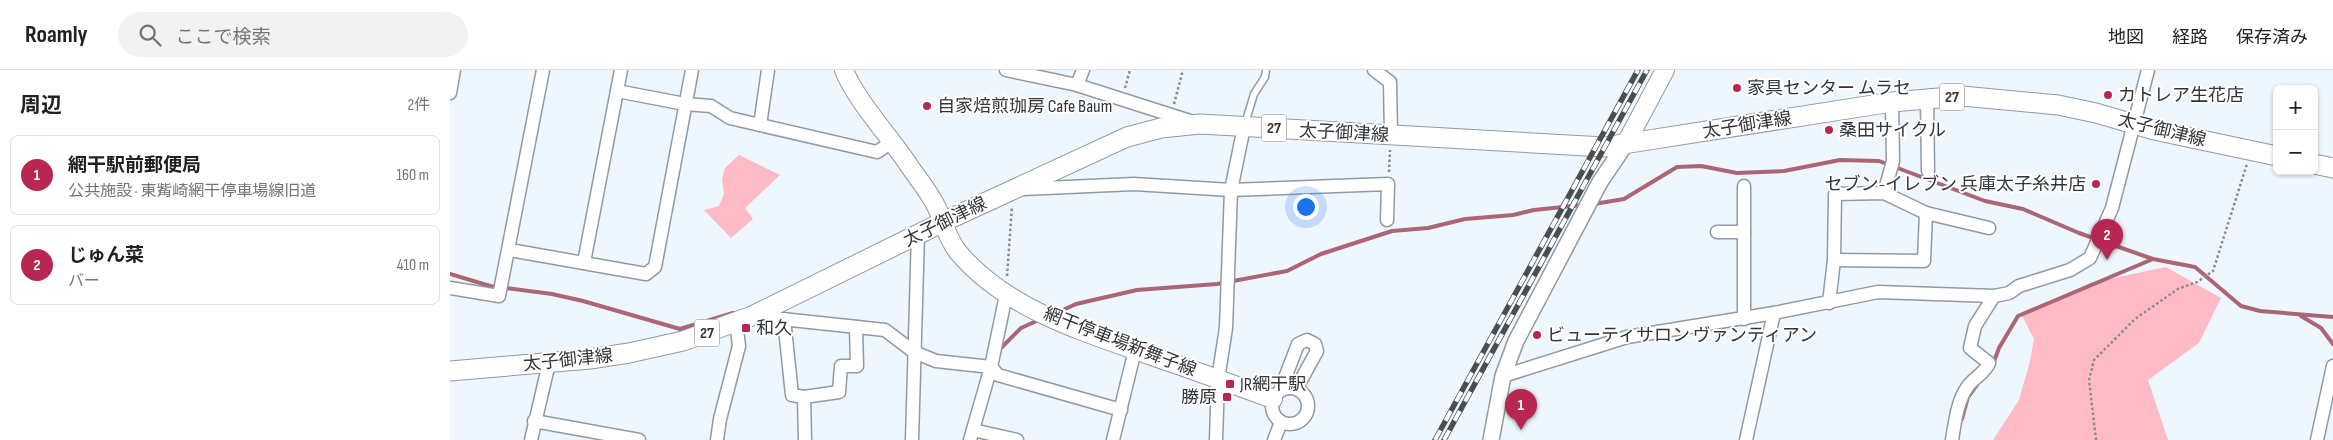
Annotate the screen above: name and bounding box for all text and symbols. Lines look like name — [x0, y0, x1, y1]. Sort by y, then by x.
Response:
search box — [118, 12, 468, 57]
text: Roamly — [25, 20, 88, 49]
icon: search — [136, 21, 164, 49]
text: ここで検索 — [176, 26, 271, 49]
text: 地図 — [2108, 27, 2144, 48]
text: 経路 — [2172, 27, 2208, 48]
text: 保存済み — [2236, 27, 2308, 48]
place label: 家具センター ムラセ — [1747, 78, 1911, 99]
marker: 家具センター ムラセ — [1731, 82, 1743, 94]
road number: 27 — [1940, 84, 1964, 111]
place label: カトレア生花店 — [2118, 85, 2244, 106]
map controls — [2273, 85, 2318, 175]
button: + — [2273, 85, 2318, 130]
marker: カトレア生花店 — [2102, 89, 2114, 101]
text: 周辺 — [20, 93, 62, 118]
text: 2件 — [407, 96, 430, 115]
place label: 自家焙煎珈房 Cafe Baum — [937, 96, 1112, 117]
marker: 自家焙煎珈房 Cafe Baum — [921, 100, 933, 112]
street label: 太子御津線 — [1701, 108, 1793, 142]
street label: 太子御津線 — [2116, 109, 2208, 151]
road number: 27 — [1262, 114, 1286, 142]
street label: 太子御津線 — [1299, 120, 1389, 146]
place label: 桑田サイクル — [1839, 120, 1946, 141]
marker: 桑田サイクル — [1823, 124, 1835, 136]
button: − — [2273, 130, 2318, 175]
text: 網干駅前郵便局 — [68, 154, 201, 177]
text: 1 — [34, 166, 40, 185]
text: 160 m — [396, 166, 429, 185]
place label: セブン-イレブン 兵庫太子糸井店 — [1825, 174, 2086, 195]
marker: セブン-イレブン 兵庫太子糸井店 — [2090, 178, 2102, 190]
text: 公共施設 · 東觜崎網干停車場線旧道 — [68, 182, 316, 201]
street label: 太子御津線 — [900, 193, 990, 251]
your location — [1293, 194, 1319, 220]
pin: 2 — [2091, 219, 2123, 260]
text: じゅん菜 — [68, 244, 144, 267]
text: 2 — [33, 256, 41, 275]
text: 410 m — [397, 256, 429, 275]
text: バー — [68, 272, 100, 291]
street label: 網干停車場新舞子線 — [1041, 303, 1199, 381]
place label: 和久 — [756, 318, 792, 339]
road number: 27 — [694, 320, 720, 346]
marker: 和久 — [740, 322, 752, 334]
place label: ビューティサロン ヴァンティアン — [1547, 325, 1817, 346]
marker: ビューティサロン ヴァンティアン — [1531, 329, 1543, 341]
street label: 太子御津線 — [522, 345, 614, 375]
place label: JR網干駅 — [1239, 374, 1306, 395]
marker: JR網干駅 — [1224, 378, 1236, 390]
place label: 勝原 — [1181, 387, 1217, 408]
pin: 1 — [1505, 389, 1537, 430]
marker: 勝原 — [1221, 391, 1233, 403]

